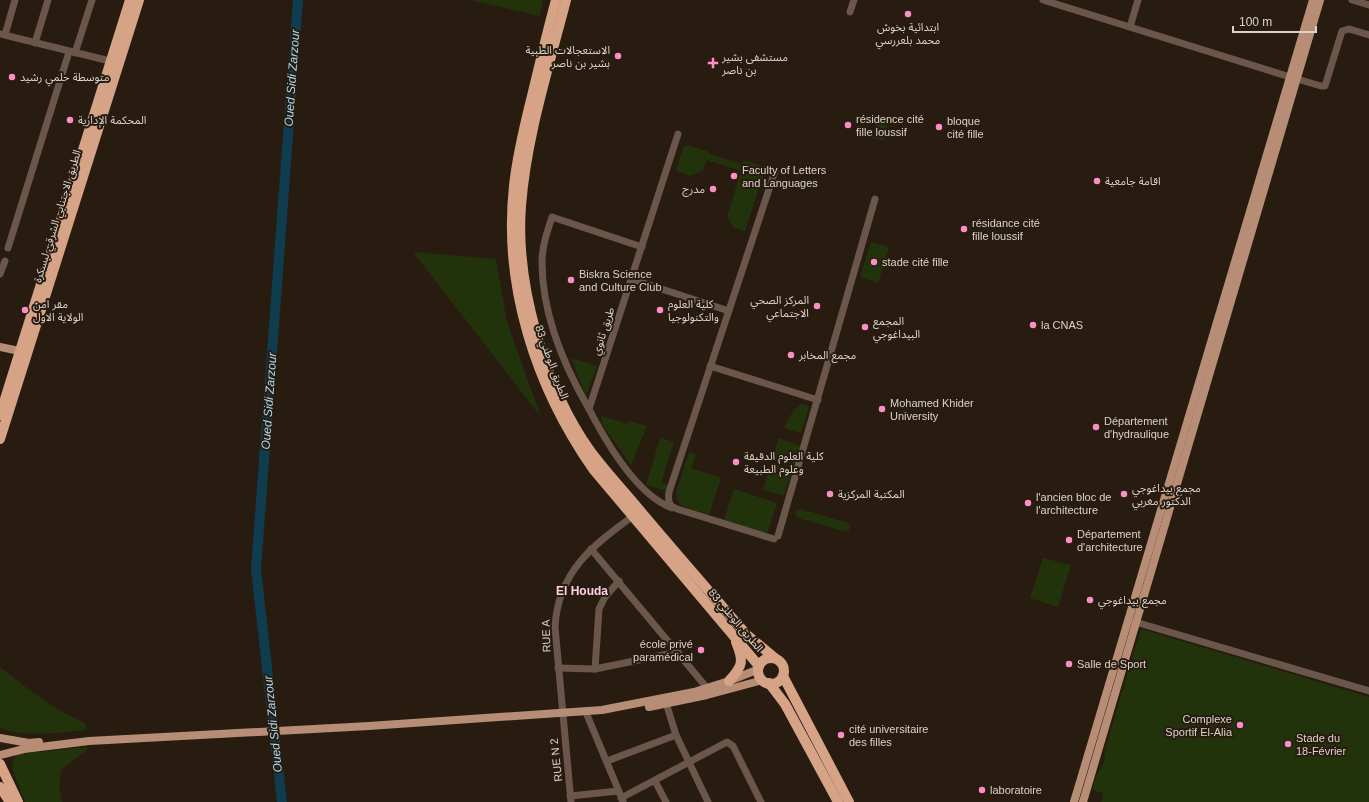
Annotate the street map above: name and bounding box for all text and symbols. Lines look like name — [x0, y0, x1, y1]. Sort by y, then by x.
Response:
scale bar — [1233, 8, 1316, 34]
marker: ابتدائية بخوش محمد بلعررسي — [903, 9, 913, 19]
text: 100 m — [1239, 15, 1272, 29]
place label: ابتدائية بخوش محمد بلعررسي — [876, 21, 941, 50]
water label: Oued Sidi Zarzour — [282, 28, 302, 127]
place label: الاستعجالات الطبية بشير بن ناصر — [525, 44, 610, 70]
marker: الاستعجالات الطبية بشير بن ناصر — [613, 51, 623, 61]
place label: مستشفى بشير بن ناصر — [721, 51, 788, 77]
marker: مستشفى بشير بن ناصر — [707, 57, 719, 69]
place label: متوسطة حلمي رشيد — [20, 71, 110, 87]
marker: متوسطة حلمي رشيد — [7, 72, 17, 82]
place label: résidence cité fille loussif — [856, 113, 924, 138]
place label: المحكمة الإدارية — [78, 114, 146, 128]
marker: المحكمة الإدارية — [65, 115, 75, 125]
place label: bloque cité fille — [947, 115, 984, 140]
marker: résidence cité fille loussif — [843, 120, 853, 130]
marker: bloque cité fille — [934, 122, 944, 132]
street label: الطريق الاجتنابي الشرقي لبسكرة — [31, 148, 86, 285]
place label: Faculty of Letters and Languages — [742, 164, 827, 189]
marker: Faculty of Letters and Languages — [729, 171, 739, 181]
place label: اقامة جامعية — [1105, 175, 1161, 188]
marker: اقامة جامعية — [1092, 176, 1102, 186]
place label: مدرج — [682, 183, 705, 197]
marker: مدرج — [708, 184, 718, 194]
place label: résidance cité fille loussif — [972, 217, 1040, 242]
marker: résidance cité fille loussif — [959, 224, 969, 234]
place label: stade cité fille — [882, 256, 949, 268]
marker: stade cité fille — [869, 257, 879, 267]
place label: Biskra Science and Culture Club — [579, 268, 662, 293]
marker: Biskra Science and Culture Club — [566, 275, 576, 285]
place label: المركز الصحي الاجتماعي — [750, 294, 809, 323]
place label: مقر امن الولاية الاول — [33, 298, 83, 324]
place label: كلية العلوم والتكنولوجيا — [668, 298, 719, 324]
marker: المركز الصحي الاجتماعي — [812, 301, 822, 311]
marker: مقر امن الولاية الاول — [20, 305, 30, 315]
marker: كلية العلوم والتكنولوجيا — [655, 305, 665, 315]
street label: طريق ثانوي — [590, 306, 620, 358]
place label: المجمع البيداغوجي — [873, 315, 920, 344]
place label: la CNAS — [1041, 319, 1083, 331]
marker: la CNAS — [1028, 320, 1038, 330]
marker: المجمع البيداغوجي — [860, 322, 870, 332]
street label: الطريق الوطني 83 — [530, 323, 571, 402]
place label: مجمع المخابر — [798, 349, 857, 363]
marker: مجمع المخابر — [786, 350, 796, 360]
water label: Oued Sidi Zarzour — [259, 351, 279, 450]
place label: Mohamed Khider University — [890, 397, 974, 422]
marker: Mohamed Khider University — [877, 404, 887, 414]
place label: Département d'hydraulique — [1104, 415, 1169, 440]
marker: Département d'hydraulique — [1091, 422, 1101, 432]
place label: كلية العلوم الدقيقة وعلوم الطبيعة — [744, 450, 824, 477]
marker: كلية العلوم الدقيقة وعلوم الطبيعة — [731, 457, 741, 467]
place label: مجمع بيداغوجي الدكتور مغربي — [1132, 482, 1201, 511]
place label: المكتبة المركزية — [838, 488, 905, 501]
marker: المكتبة المركزية — [825, 489, 835, 499]
marker: مجمع بيداغوجي الدكتور مغربي — [1119, 489, 1129, 499]
place label: l'ancien bloc de l'architecture — [1036, 491, 1112, 516]
marker: l'ancien bloc de l'architecture — [1023, 498, 1033, 508]
place label: Département d'architecture — [1077, 528, 1143, 553]
marker: Département d'architecture — [1064, 535, 1074, 545]
district label: El Houda — [556, 584, 608, 598]
street label: الطريق الوطني 83 — [704, 586, 766, 656]
place label: مجمع بيداغوجي — [1098, 594, 1167, 610]
marker: مجمع بيداغوجي — [1085, 595, 1095, 605]
street label: RUE A — [539, 619, 553, 653]
place label: école privé paramédical — [633, 638, 693, 663]
marker: école privé paramédical — [696, 645, 706, 655]
place label: Salle de Sport — [1077, 658, 1146, 670]
marker: Salle de Sport — [1064, 659, 1074, 669]
water label: Oued Sidi Zarzour — [261, 674, 285, 773]
place label: Complexe Sportif El-Alia — [1165, 713, 1233, 738]
marker: Complexe Sportif El-Alia — [1235, 720, 1245, 730]
place label: cité universitaire des filles — [849, 723, 928, 748]
marker: cité universitaire des filles — [836, 730, 846, 740]
place label: Stade du 18-Février — [1296, 732, 1346, 757]
street label: RUE N 2 — [548, 738, 564, 782]
marker: Stade du 18-Février — [1283, 739, 1293, 749]
place label: laboratoire — [990, 784, 1042, 796]
marker: laboratoire — [977, 785, 987, 795]

